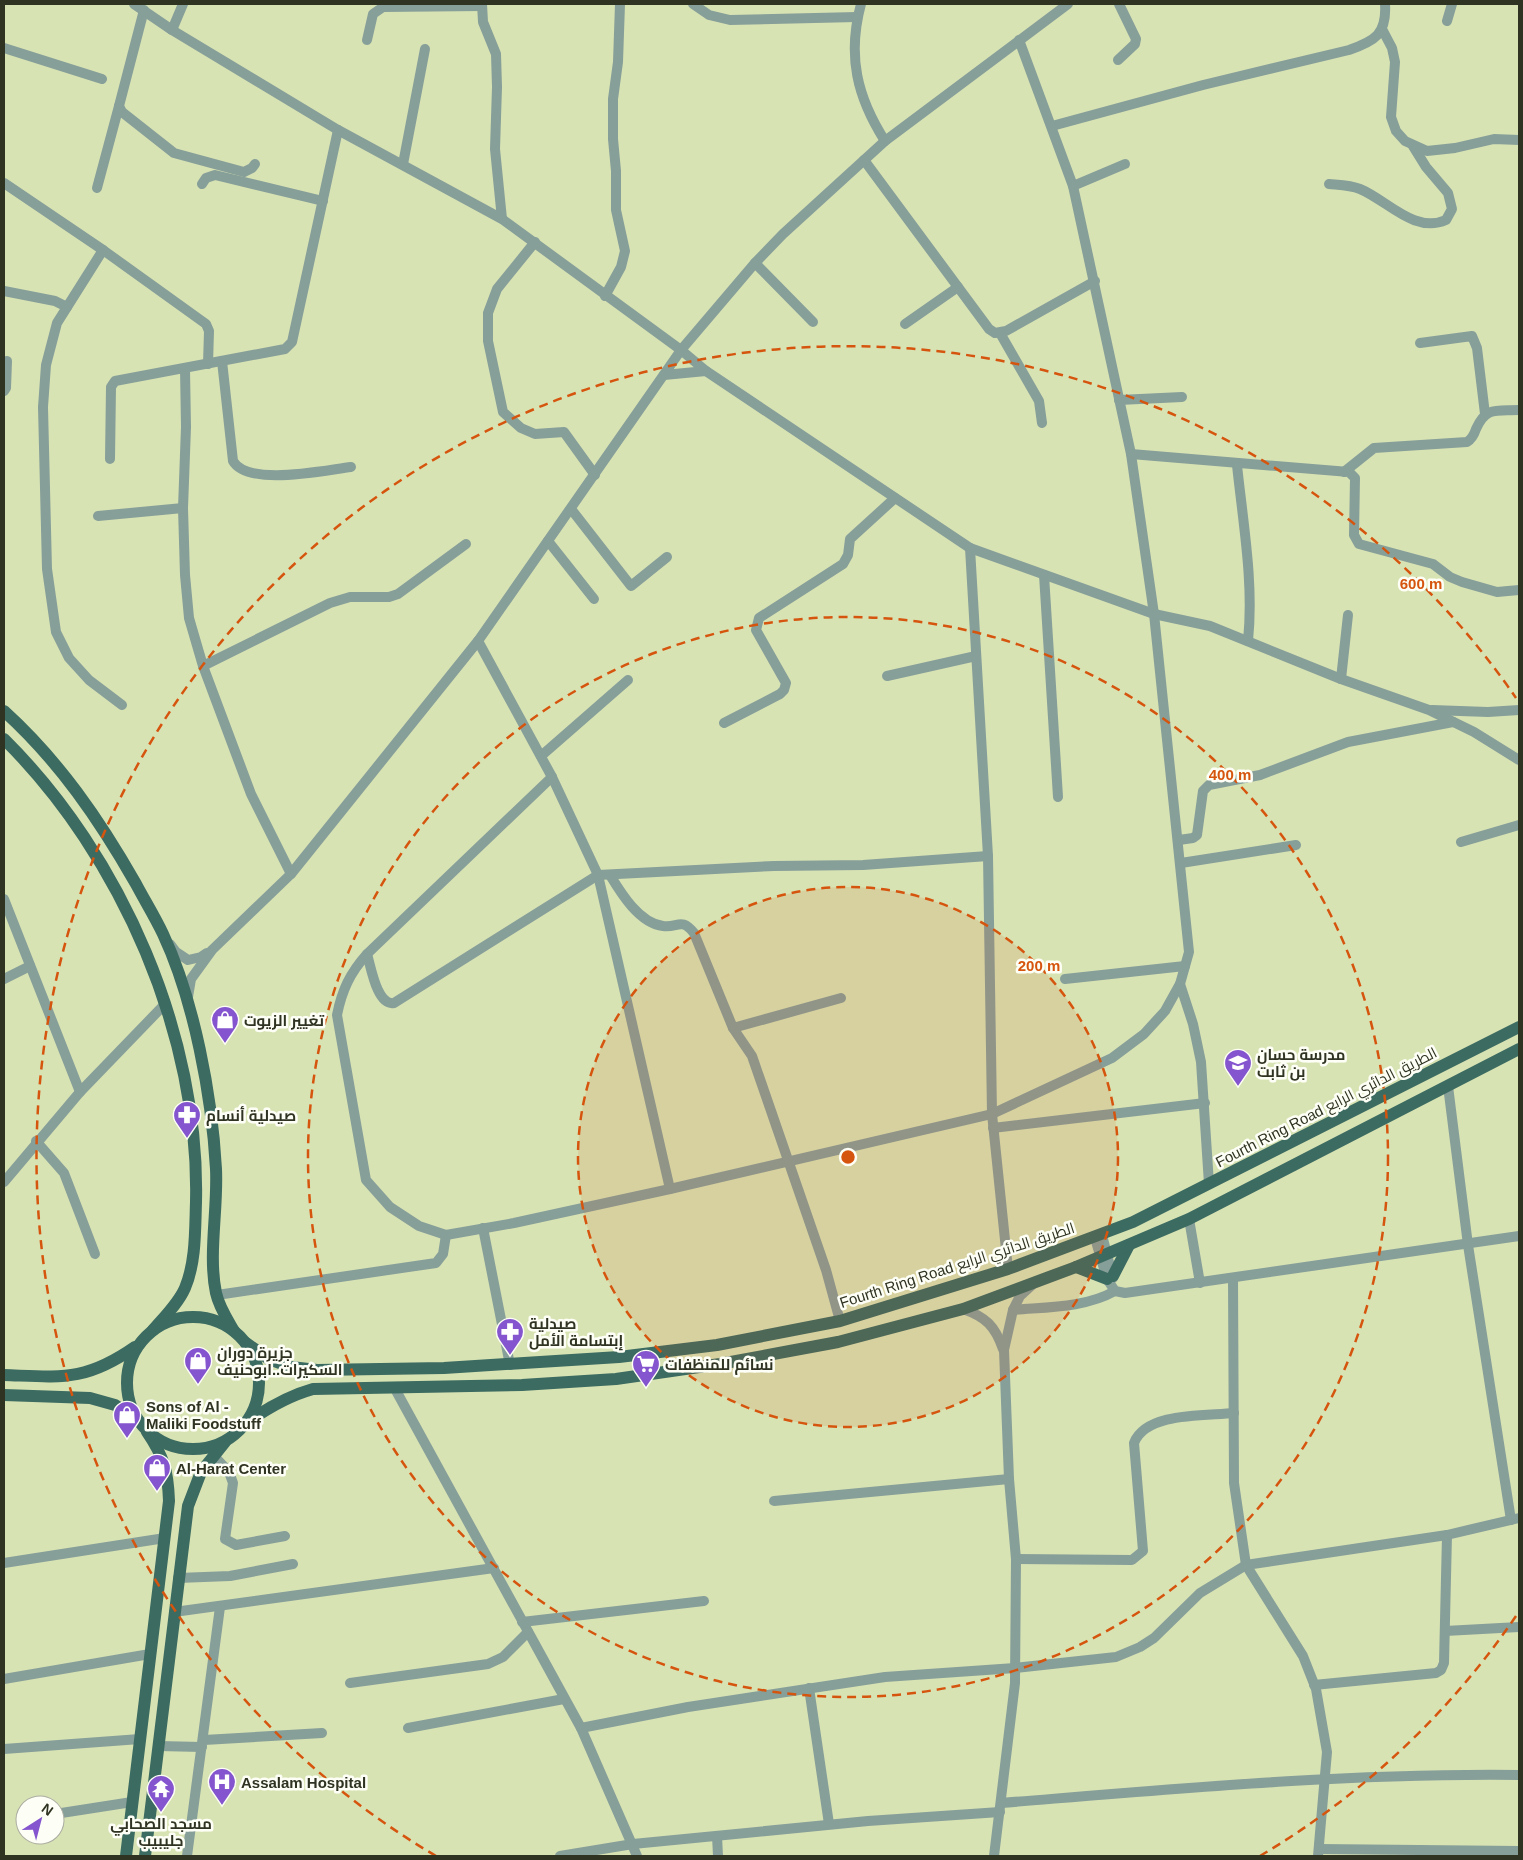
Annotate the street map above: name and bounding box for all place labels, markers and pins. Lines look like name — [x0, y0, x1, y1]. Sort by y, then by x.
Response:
shop icon: تغيير الزيوت — [210, 1005, 240, 1044]
place label: تغيير الزيوت — [244, 1012, 324, 1030]
place label: مدرسة حسان بن ثابت — [1257, 1046, 1346, 1081]
school or university icon: مدرسة حسان بن ثابت — [1223, 1048, 1253, 1087]
pharmacy icon: صيدلية أنسام — [172, 1100, 202, 1139]
place label: صيدلية أنسام — [206, 1106, 296, 1126]
centre of rings — [839, 1148, 857, 1166]
place label: صيدلية إبتسامة الأمل — [529, 1315, 624, 1351]
pharmacy icon: صيدلية إبتسامة الأمل — [495, 1317, 525, 1356]
place label: جزيرة دوران السكيرات..ابوحنيف — [217, 1344, 342, 1379]
shop icon: جزيرة دوران السكيرات..ابوحنيف — [183, 1346, 213, 1385]
supermarket icon: نسائم للمنظفات — [631, 1349, 661, 1388]
place label: نسائم للمنظفات — [665, 1356, 774, 1375]
place label: Sons of Al - Maliki Foodstuff — [146, 1398, 262, 1432]
shop icon: Sons of Al - Maliki Foodstuff — [112, 1400, 142, 1439]
shop icon: Al-Harat Center — [142, 1453, 172, 1492]
place label: Al-Harat Center — [176, 1460, 286, 1477]
hospital icon: Assalam Hospital — [207, 1767, 237, 1806]
temple icon: مسجد الصحابي جليبيب — [146, 1774, 176, 1813]
place label: Assalam Hospital — [241, 1774, 366, 1791]
place label: مسجد الصحابي جليبيب — [110, 1815, 212, 1849]

